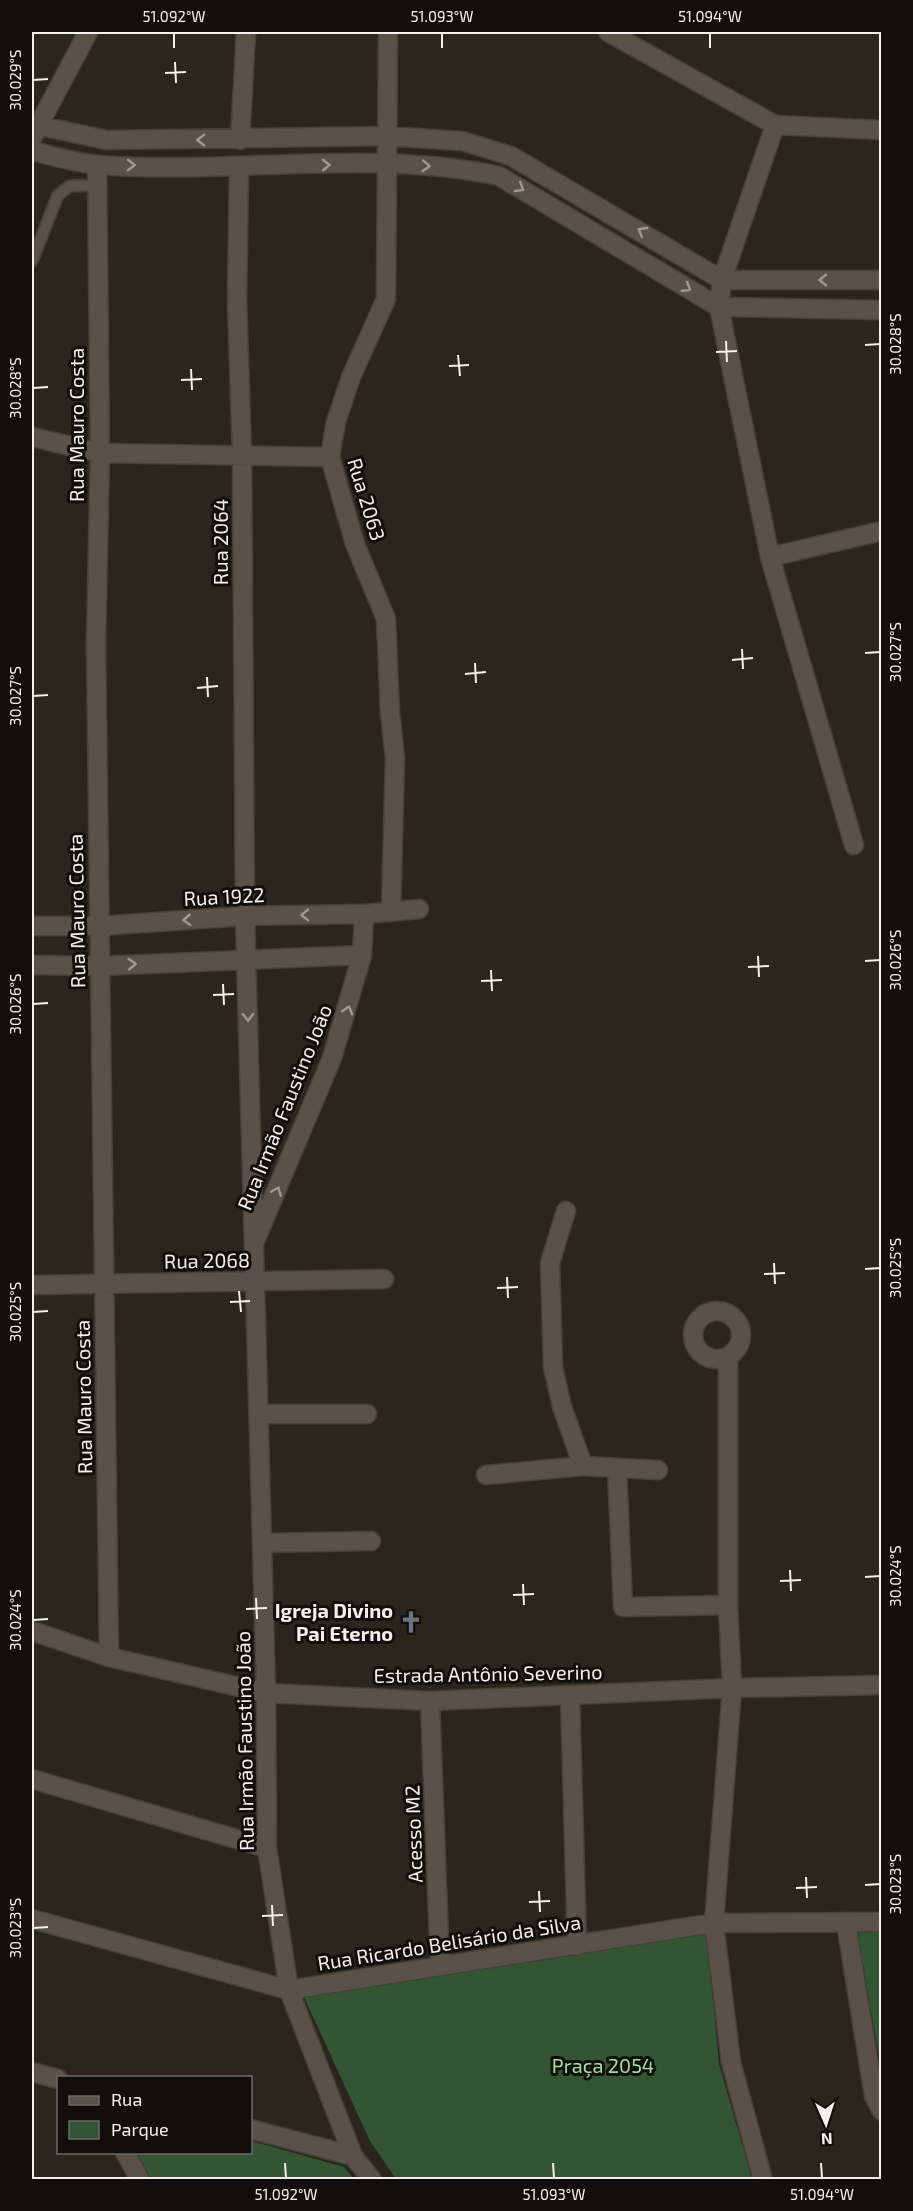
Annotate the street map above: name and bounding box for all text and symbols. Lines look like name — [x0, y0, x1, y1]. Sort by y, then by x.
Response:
text: 51.092°W — [142, 7, 206, 25]
text: 51.093°W — [410, 7, 474, 25]
text: 51.094°W — [678, 7, 742, 25]
text: 30.029°S — [6, 50, 24, 110]
one-way arrow — [197, 134, 206, 146]
one-way arrow — [126, 159, 135, 171]
one-way arrow — [321, 159, 330, 171]
one-way arrow — [422, 160, 431, 173]
one-way arrow — [514, 181, 524, 193]
one-way arrow — [638, 227, 648, 238]
one-way arrow — [819, 274, 828, 286]
one-way arrow — [681, 281, 691, 293]
text: 30.028°S — [886, 313, 904, 375]
street label: Rua Mauro Costa — [64, 348, 88, 502]
text: 30.028°S — [6, 357, 24, 419]
street label: Rua 2063 — [343, 455, 391, 543]
street label: Rua 2064 — [208, 499, 232, 585]
text: 30.027°S — [886, 622, 904, 682]
text: 30.027°S — [6, 666, 24, 726]
street label: Rua Mauro Costa — [63, 834, 89, 988]
street label: Rua 1922 — [183, 882, 265, 910]
one-way arrow — [301, 909, 310, 921]
one-way arrow — [182, 913, 191, 926]
text: 30.026°S — [886, 930, 904, 990]
one-way arrow — [127, 958, 136, 971]
text: 30.026°S — [6, 974, 24, 1034]
street label: Rua Irmão Faustino João — [232, 1001, 336, 1213]
one-way arrow — [340, 1005, 353, 1016]
one-way arrow — [241, 1012, 254, 1021]
one-way arrow — [269, 1187, 281, 1198]
text: 30.025°S — [886, 1238, 904, 1298]
street label: Rua 2068 — [164, 1247, 250, 1273]
text: 30.025°S — [6, 1282, 24, 1342]
street label: Rua Mauro Costa — [70, 1320, 96, 1474]
text: 30.024°S — [886, 1545, 904, 1607]
text: 30.024°S — [6, 1589, 24, 1651]
place label: Igreja Divino Pai Eterno — [275, 1598, 393, 1645]
church icon: Igreja Divino Pai Eterno — [398, 1609, 424, 1635]
street label: Rua Irmão Faustino João — [230, 1631, 258, 1851]
street label: Estrada Antônio Severino — [373, 1659, 603, 1687]
street label: Acesso M2 — [399, 1785, 427, 1883]
text: 30.023°S — [886, 1854, 904, 1914]
text: 30.023°S — [6, 1898, 24, 1958]
street label: Rua Ricardo Belisário da Silva — [316, 1909, 582, 1975]
park label: Praça 2054 — [552, 2053, 654, 2078]
legend — [57, 2076, 252, 2154]
text: Rua — [111, 2088, 142, 2110]
north arrow — [796, 2094, 856, 2154]
text: Parque — [111, 2118, 169, 2140]
text: N — [821, 2130, 833, 2149]
text: 51.092°W — [254, 2185, 318, 2203]
text: 51.093°W — [522, 2185, 586, 2203]
text: 51.094°W — [790, 2185, 854, 2203]

